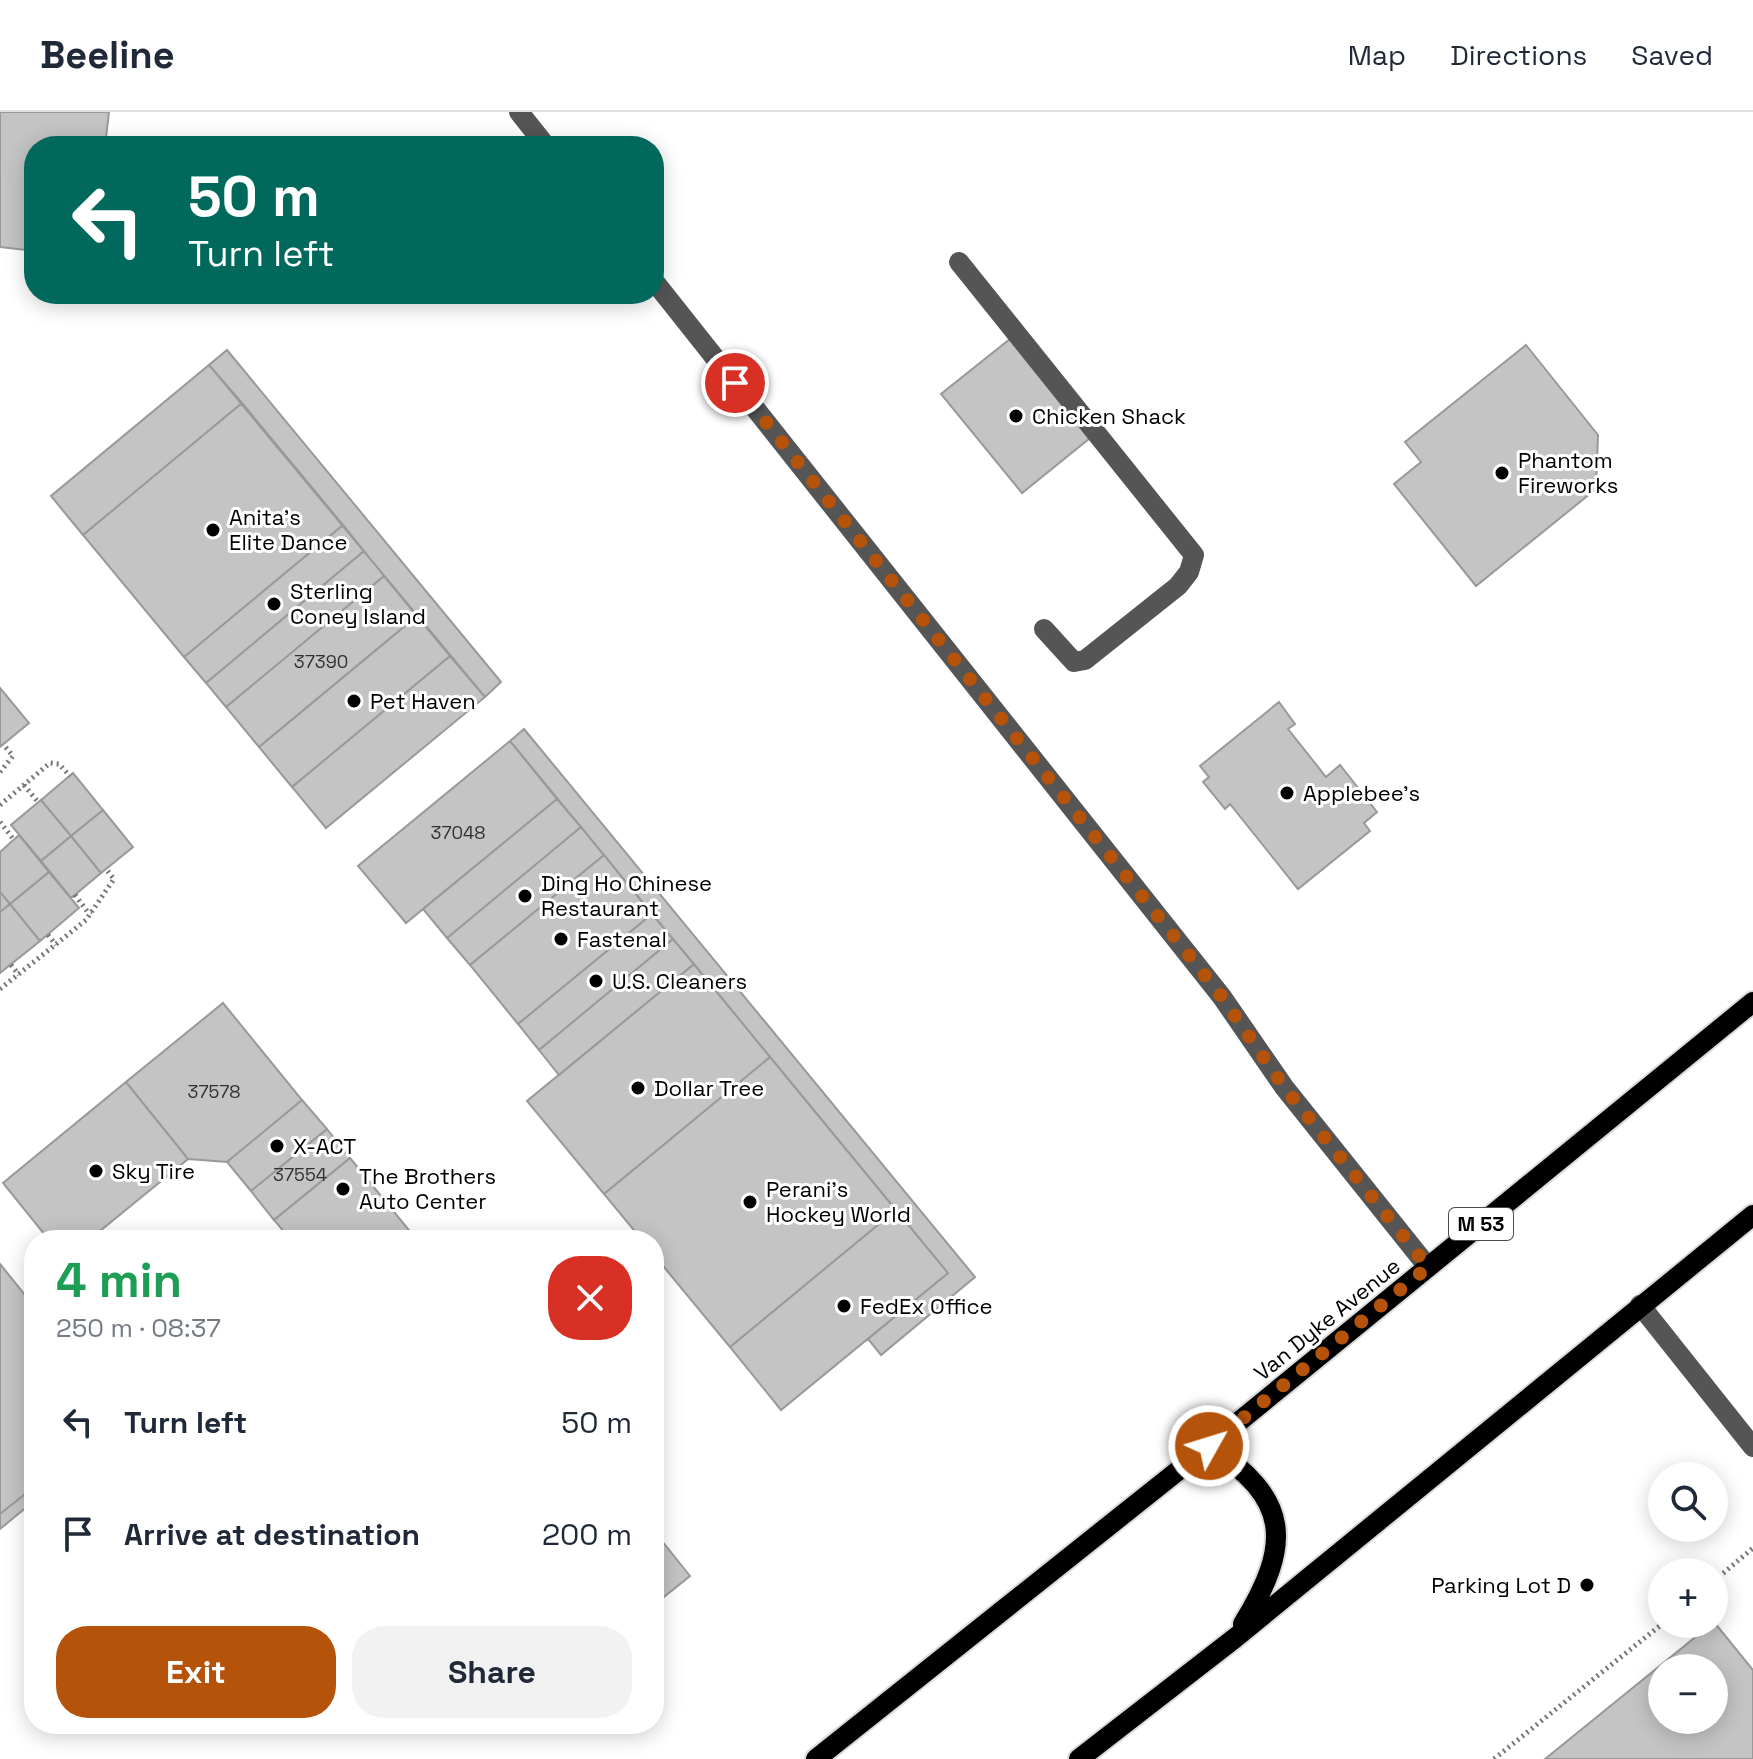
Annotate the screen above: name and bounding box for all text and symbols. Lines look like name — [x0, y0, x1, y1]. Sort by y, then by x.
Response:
text: Beeline — [40, 31, 175, 79]
text: Map — [1348, 37, 1406, 73]
text: Directions — [1450, 37, 1587, 73]
text: Saved — [1631, 37, 1713, 73]
text: 50 m — [188, 161, 320, 232]
icon: left — [56, 168, 160, 272]
text: Turn left — [188, 231, 335, 277]
pin — [701, 349, 769, 417]
icon: arrive — [713, 361, 757, 405]
place label: Chicken Shack — [1032, 402, 1186, 430]
marker: Chicken Shack — [1007, 407, 1025, 425]
place label: Phantom Fireworks — [1518, 446, 1618, 499]
marker: Phantom Fireworks — [1493, 464, 1511, 482]
place label: Anita's Elite Dance — [229, 503, 347, 556]
marker: Anita's Elite Dance — [204, 521, 222, 539]
place label: Sterling Coney Island — [290, 577, 426, 630]
marker: Sterling Coney Island — [265, 595, 283, 613]
house number: 37390 — [294, 650, 348, 673]
place label: Pet Haven — [370, 687, 476, 715]
marker: Pet Haven — [345, 692, 363, 710]
place label: Applebee's — [1303, 779, 1420, 807]
marker: Applebee's — [1278, 784, 1296, 802]
house number: 37048 — [431, 821, 485, 844]
place label: Ding Ho Chinese Restaurant — [541, 869, 712, 922]
marker: Ding Ho Chinese Restaurant — [516, 887, 534, 905]
place label: Fastenal — [577, 925, 667, 953]
marker: Fastenal — [552, 930, 570, 948]
place label: U.S. Cleaners — [612, 967, 747, 995]
marker: U.S. Cleaners — [587, 972, 605, 990]
place label: Dollar Tree — [654, 1074, 764, 1102]
marker: Dollar Tree — [629, 1079, 647, 1097]
house number: 37578 — [188, 1080, 240, 1103]
place label: X-ACT — [293, 1132, 356, 1160]
marker: X-ACT — [268, 1137, 286, 1155]
place label: Sky Tire — [112, 1157, 195, 1185]
marker: Sky Tire — [87, 1162, 105, 1180]
place label: The Brothers Auto Center — [359, 1162, 496, 1215]
house number: 37554 — [273, 1163, 327, 1186]
place label: Perani's Hockey World — [766, 1175, 911, 1228]
marker: The Brothers Auto Center — [334, 1180, 352, 1198]
marker: Perani's Hockey World — [741, 1193, 759, 1211]
road number: M 53 — [1449, 1208, 1513, 1240]
text: 4 min — [56, 1250, 182, 1311]
street label: Van Dyke Avenue — [1248, 1251, 1406, 1387]
button: close — [548, 1256, 632, 1340]
place label: FedEx Office — [860, 1292, 993, 1320]
marker: FedEx Office — [835, 1297, 853, 1315]
text: 250 m · 08:37 — [56, 1311, 221, 1345]
icon: left — [56, 1400, 100, 1444]
text: Turn left — [124, 1403, 247, 1442]
text: 50 m — [561, 1403, 632, 1442]
position arrow — [1167, 1404, 1251, 1488]
map controls — [1648, 1462, 1728, 1734]
button: search — [1648, 1462, 1728, 1542]
icon: arrive — [56, 1512, 100, 1556]
text: Arrive at destination — [124, 1515, 420, 1554]
text: 200 m — [542, 1515, 632, 1554]
button: + — [1648, 1558, 1728, 1638]
place label: Parking Lot D — [1431, 1571, 1571, 1599]
marker: Parking Lot D — [1578, 1576, 1596, 1594]
button: Exit — [56, 1626, 336, 1718]
button: Share — [352, 1626, 632, 1718]
button: − — [1648, 1654, 1728, 1734]

